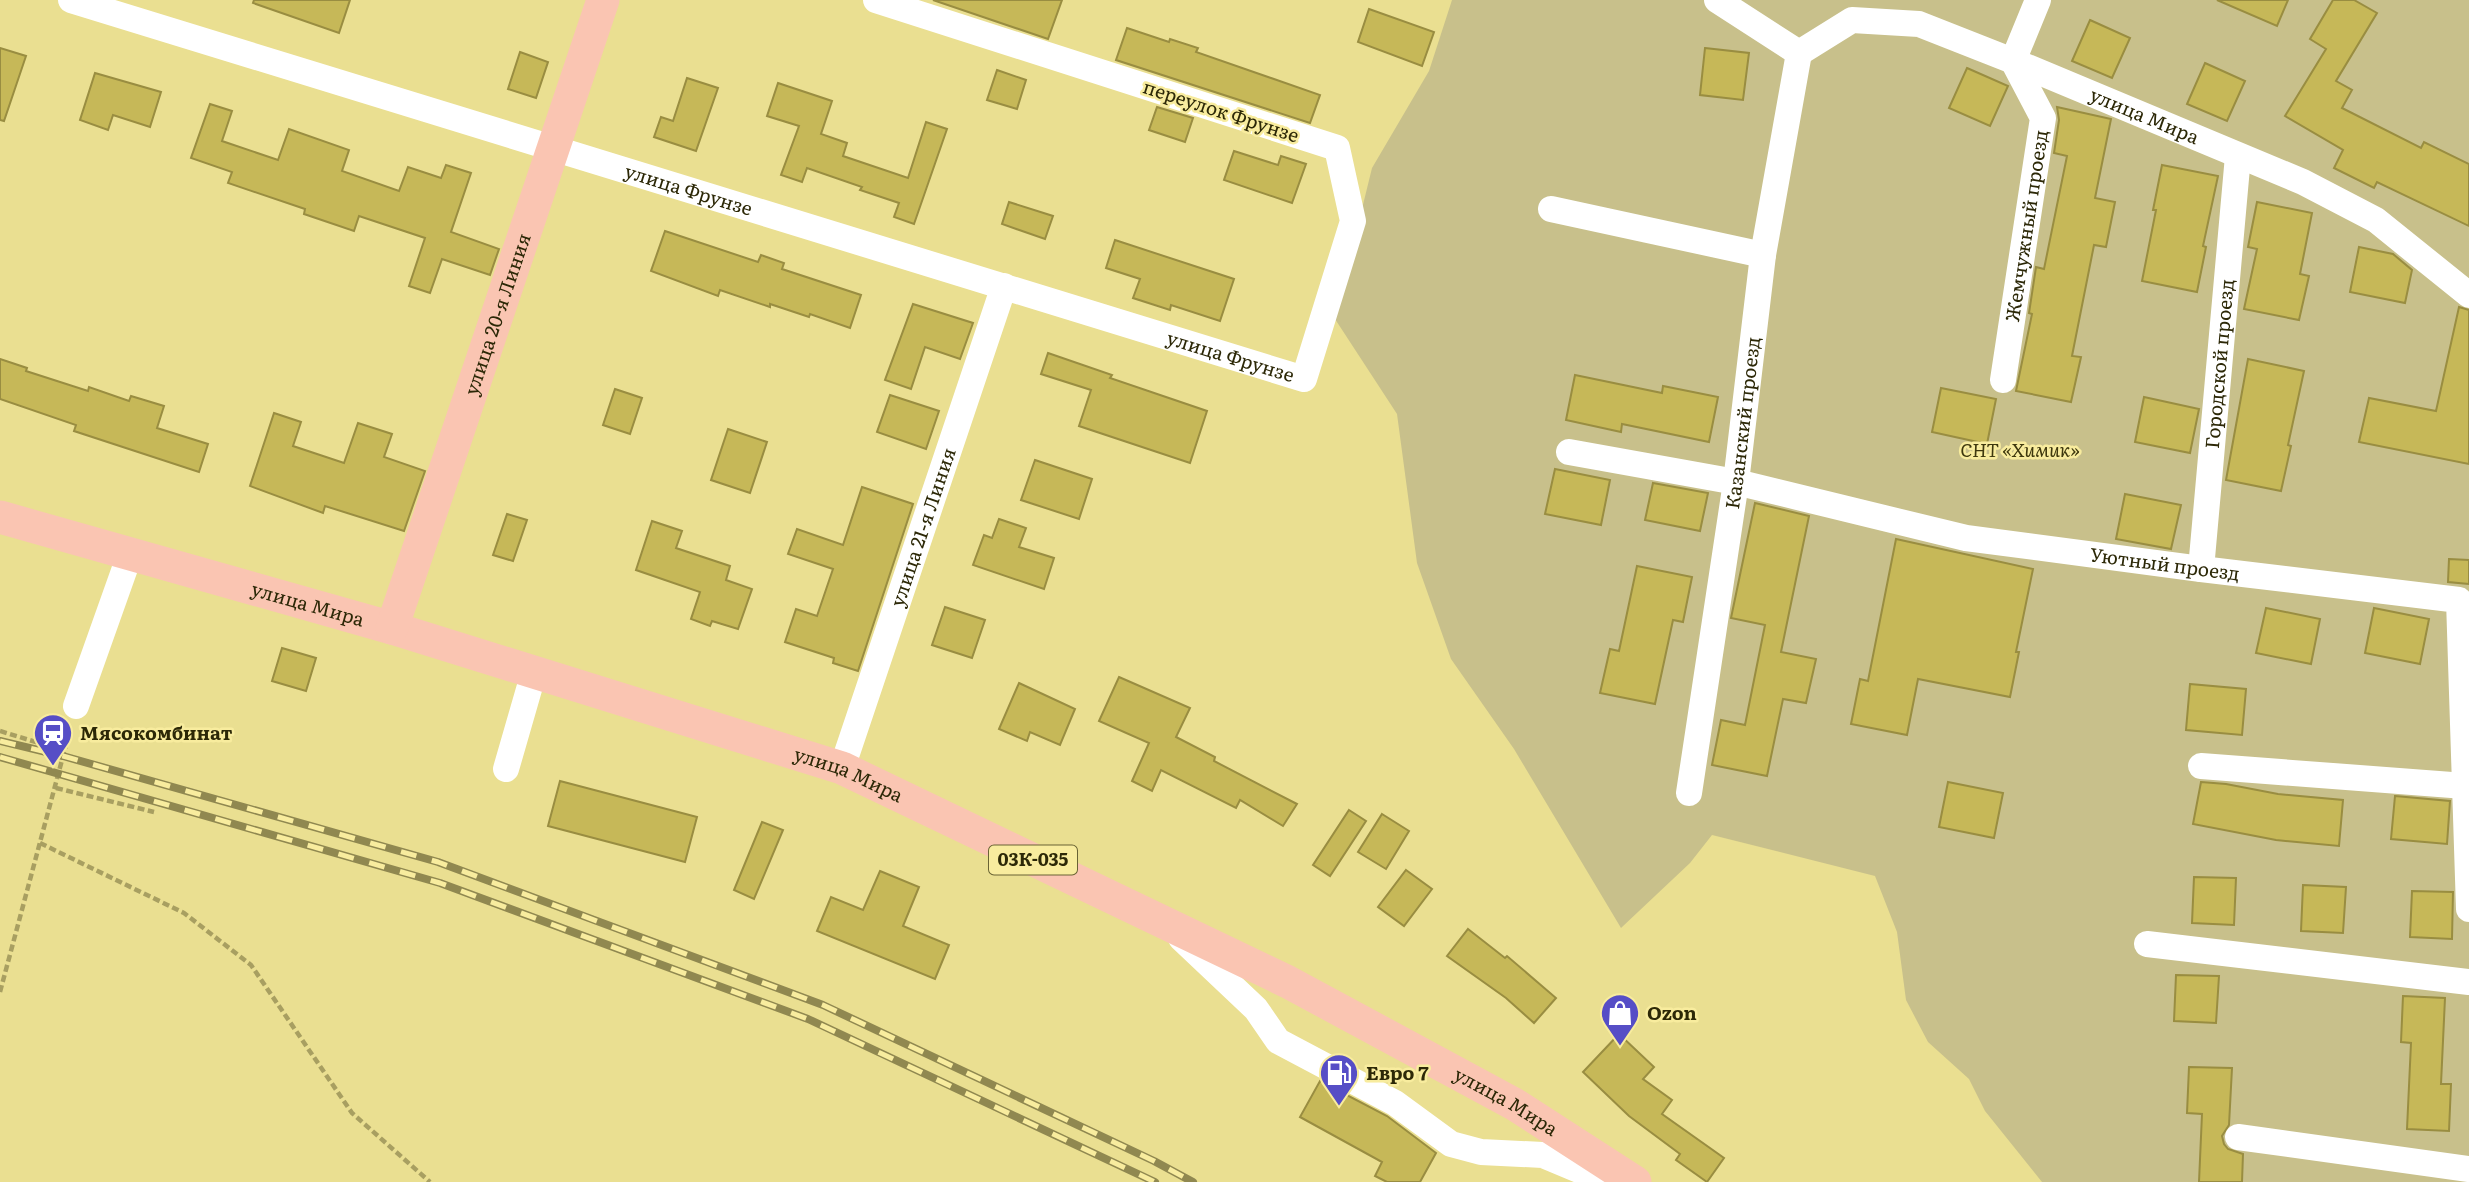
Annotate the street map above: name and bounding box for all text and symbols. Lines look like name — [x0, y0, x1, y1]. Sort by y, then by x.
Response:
street label: переулок Фрунзе — [1140, 72, 1303, 149]
street label: улица Мира — [2086, 80, 2205, 150]
street label: Жемчужный проезд — [1997, 128, 2054, 323]
street label: улица Фрунзе — [621, 156, 756, 222]
street label: улица 20-я Линия — [456, 229, 537, 399]
street label: Городской проезд — [2197, 278, 2240, 450]
street label: улица Фрунзе — [1163, 323, 1298, 388]
street label: Казанский проезд — [1717, 335, 1766, 511]
park label: СНТ «Химик» — [1960, 435, 2080, 463]
street label: улица 21-я Линия — [882, 444, 962, 610]
street label: Уютный проезд — [2088, 539, 2242, 587]
street label: улица Мира — [248, 574, 369, 633]
station icon: Мясокомбинат — [32, 712, 74, 767]
place label: Мясокомбинат — [80, 718, 233, 746]
street label: улица Мира — [791, 739, 909, 809]
road number: 03К-035 — [989, 846, 1077, 874]
shop icon: Ozon — [1599, 992, 1641, 1047]
place label: Ozon — [1647, 998, 1697, 1026]
fuel station icon: Евро 7 — [1318, 1052, 1360, 1107]
place label: Евро 7 — [1366, 1058, 1429, 1086]
street label: улица Мира — [1449, 1059, 1565, 1142]

